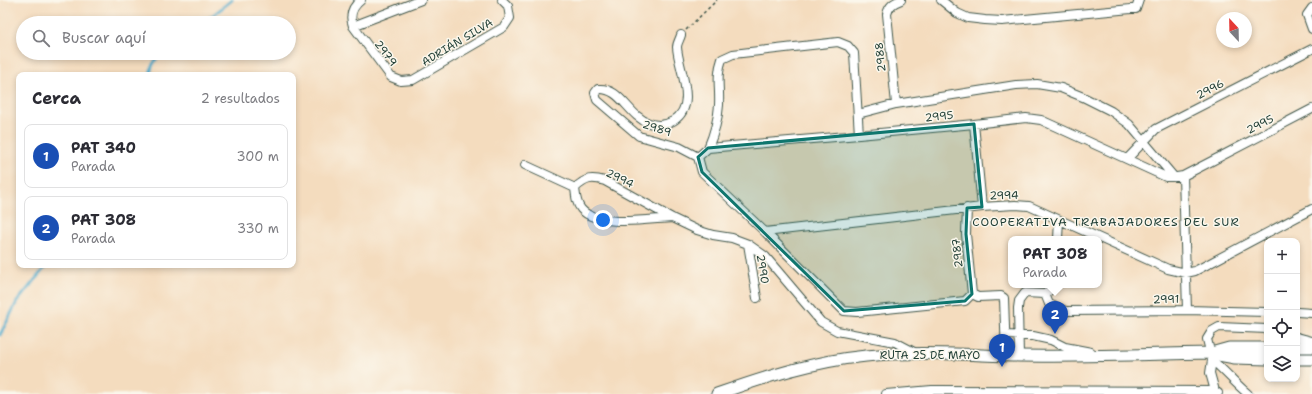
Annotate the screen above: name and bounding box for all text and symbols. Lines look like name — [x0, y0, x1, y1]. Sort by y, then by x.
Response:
north arrow — [1216, 12, 1252, 48]
street label: ADRIÁN SILVA — [418, 14, 496, 70]
search box — [16, 16, 296, 60]
icon: search — [30, 27, 52, 49]
text: Buscar aquí — [62, 28, 146, 48]
street label: 2979 — [371, 37, 400, 69]
street label: 2988 — [871, 41, 890, 73]
street label: 2996 — [1194, 76, 1227, 103]
text: Cerca — [32, 87, 81, 109]
text: 2 resultados — [201, 90, 280, 107]
street label: 2995 — [924, 108, 954, 125]
street label: 2995 — [1244, 111, 1277, 138]
street label: 2989 — [640, 117, 673, 140]
text: PAT 340 — [71, 138, 136, 158]
text: 1 — [43, 148, 49, 165]
text: 300 m — [236, 148, 279, 165]
text: Parada — [71, 158, 115, 175]
street label: 2994 — [603, 165, 637, 192]
street label: 2994 — [989, 188, 1019, 203]
text: PAT 308 — [71, 210, 136, 230]
your location — [593, 210, 613, 230]
district label: COOPERATIVA TRABAJADORES DEL SUR — [972, 214, 1240, 230]
text: 2 — [41, 220, 51, 237]
text: 330 m — [237, 220, 279, 237]
text: Parada — [71, 230, 115, 247]
popup — [1008, 236, 1102, 288]
street label: 2987 — [948, 237, 966, 268]
map controls — [1264, 238, 1300, 382]
button: + — [1264, 238, 1300, 274]
text: PAT 308 — [1022, 244, 1088, 264]
street label: 2990 — [753, 253, 772, 285]
text: Parada — [1022, 264, 1067, 281]
button: − — [1264, 274, 1300, 310]
street label: 2991 — [1153, 292, 1179, 307]
pin: 2 — [1042, 301, 1068, 334]
button: locate — [1264, 310, 1300, 346]
pin: 1 — [989, 334, 1015, 367]
button: layers — [1264, 346, 1300, 382]
street label: RUTA 25 DE MAYO — [880, 348, 980, 363]

